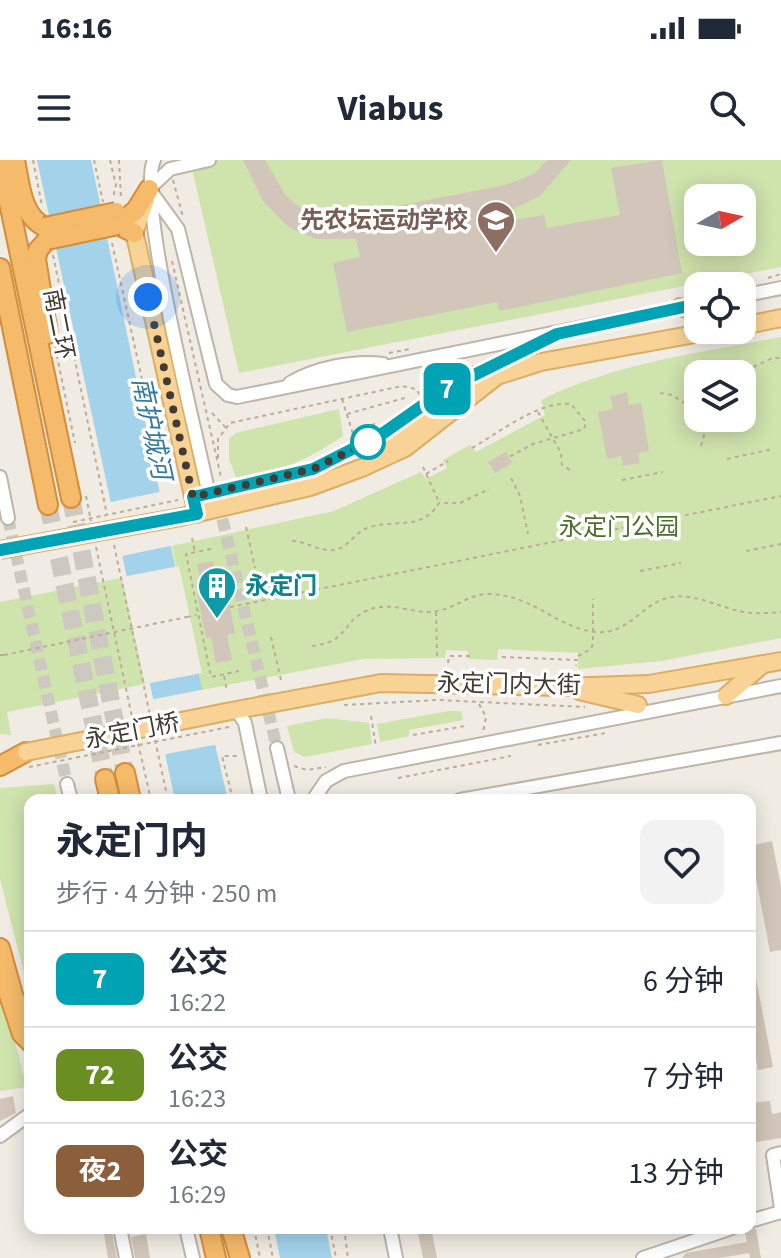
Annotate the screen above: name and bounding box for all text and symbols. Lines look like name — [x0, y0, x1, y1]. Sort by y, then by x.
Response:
text: 16:16 — [40, 7, 112, 50]
text: Viabus — [338, 83, 443, 134]
icon: menu — [32, 86, 76, 130]
icon: search — [705, 86, 749, 130]
north arrow — [684, 184, 756, 256]
map controls — [684, 184, 756, 432]
school or university icon: 先农坛运动学校 — [475, 199, 517, 254]
place label: 先农坛运动学校 — [300, 203, 468, 238]
button: locate — [684, 272, 756, 344]
your location — [128, 277, 168, 317]
street label: 南二环 — [34, 285, 83, 363]
button: layers — [684, 360, 756, 432]
line badge: 7 — [421, 363, 473, 415]
text: 7 — [440, 369, 454, 409]
water label: 南护城河 — [123, 373, 181, 488]
unlabelled marker — [351, 425, 385, 459]
park label: 永定门公园 — [559, 510, 679, 545]
building icon: 永定门 — [196, 565, 238, 620]
place label: 永定门 — [245, 569, 317, 604]
street label: 永定门内大街 — [437, 666, 581, 703]
street label: 永定门桥 — [82, 705, 183, 758]
text: 永定门内 — [56, 815, 208, 869]
button: heart — [640, 820, 724, 904]
text: 步行 · 4 分钟 · 250 m — [56, 875, 277, 912]
text: 公交 — [168, 941, 228, 984]
text: 7 — [93, 959, 107, 999]
text: 6 分钟 — [643, 960, 724, 1003]
text: 16:22 — [168, 984, 226, 1021]
text: 公交 — [168, 1037, 228, 1080]
text: 72 — [85, 1055, 115, 1095]
text: 7 分钟 — [643, 1056, 724, 1099]
text: 16:23 — [168, 1080, 226, 1117]
text: 公交 — [168, 1133, 228, 1176]
text: 夜2 — [79, 1151, 121, 1191]
text: 13 分钟 — [628, 1152, 724, 1195]
text: 16:29 — [168, 1176, 226, 1213]

